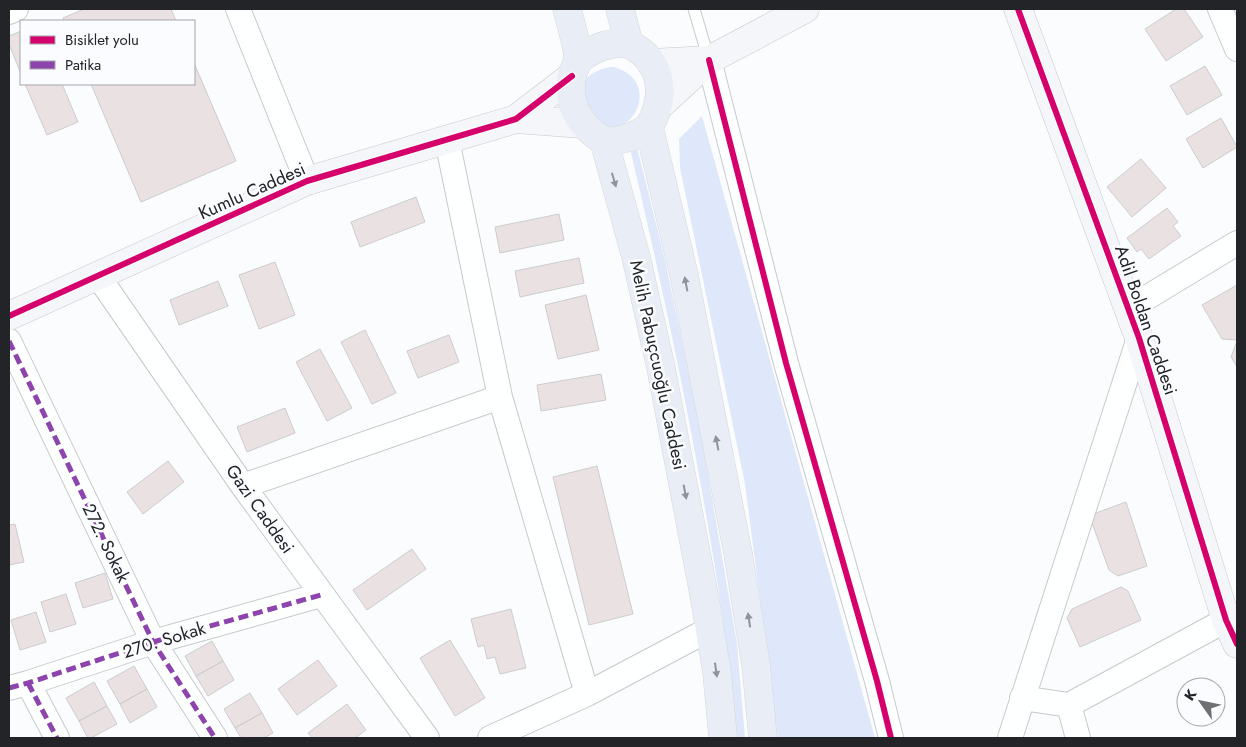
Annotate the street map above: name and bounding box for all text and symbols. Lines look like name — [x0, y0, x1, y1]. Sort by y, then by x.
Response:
legend — [20, 20, 195, 85]
text: Bisiklet yolu — [65, 29, 139, 51]
text: Patika — [65, 54, 101, 76]
street label: Kumlu Caddesi — [194, 156, 310, 226]
one-way arrow — [610, 173, 618, 188]
street label: Adil Boldan Caddesi — [1108, 242, 1184, 398]
street label: Melih Pabuçcuoğlu Caddesi — [623, 258, 693, 472]
one-way arrow — [682, 276, 690, 291]
one-way arrow — [713, 436, 721, 451]
street label: Gazi Caddesi — [220, 459, 300, 559]
one-way arrow — [681, 485, 689, 501]
street label: 272. Sokak — [76, 499, 136, 587]
one-way arrow — [745, 612, 753, 628]
street label: 270. Sokak — [119, 615, 209, 665]
one-way arrow — [712, 662, 720, 678]
north arrow — [1176, 677, 1226, 727]
text: K — [1179, 685, 1201, 704]

